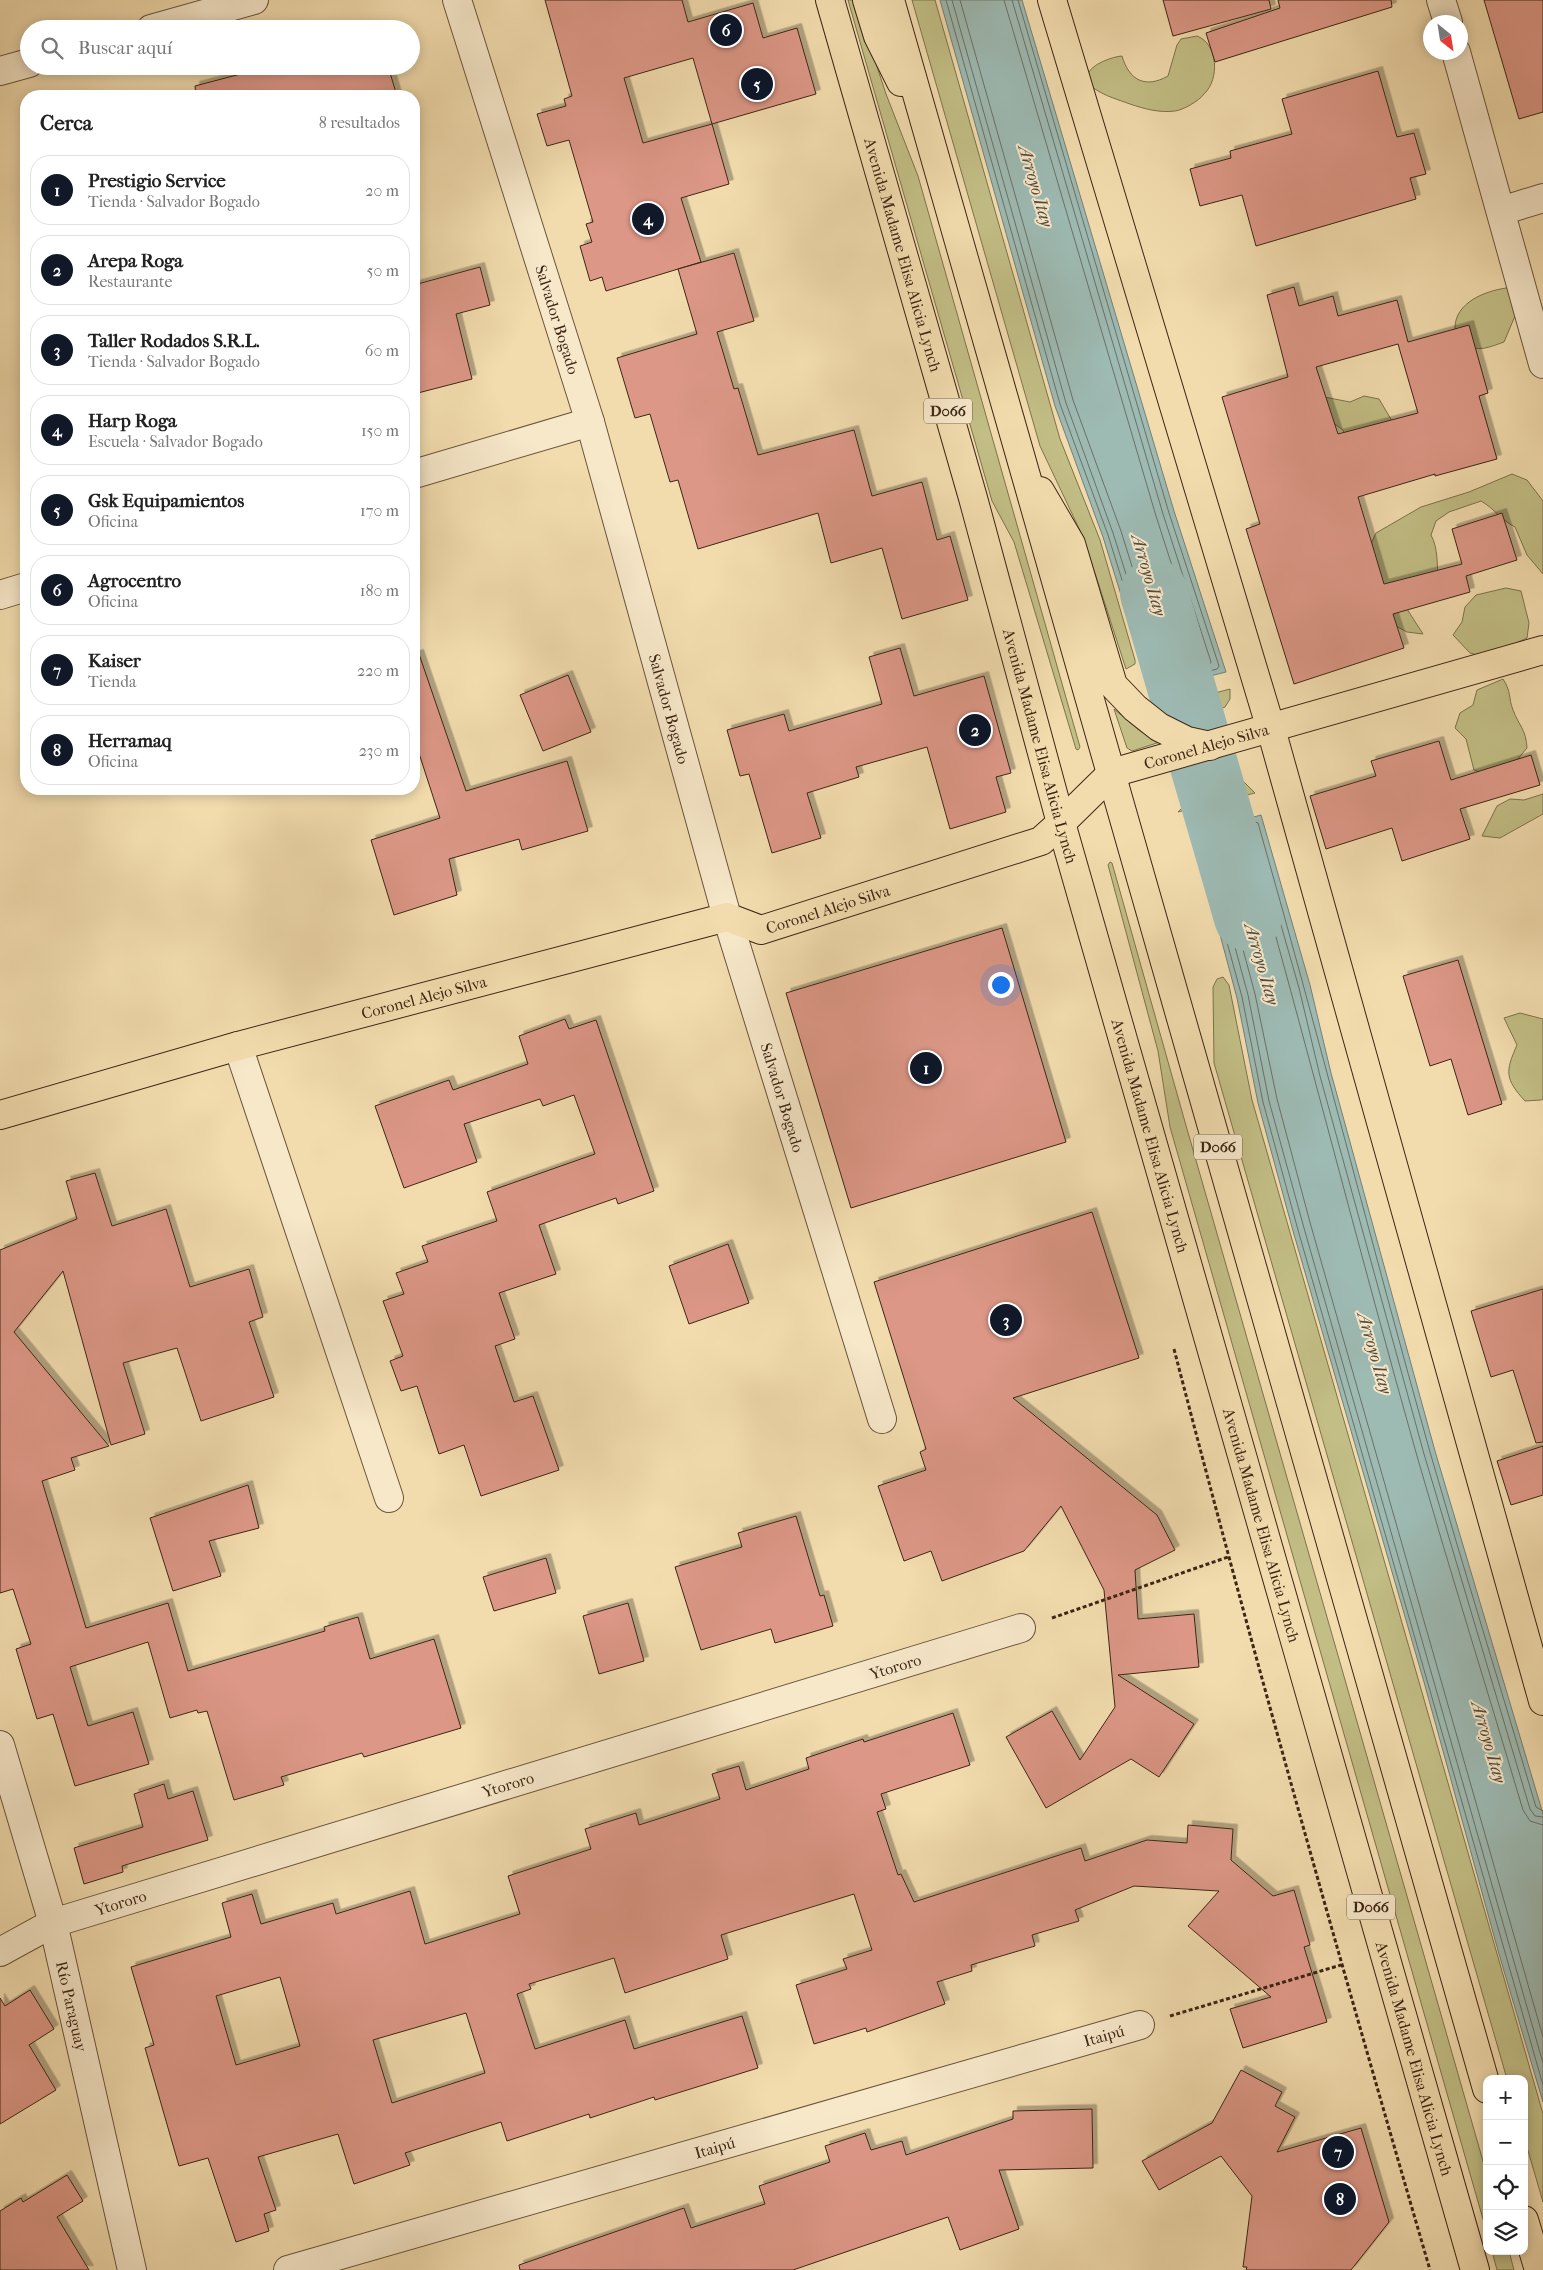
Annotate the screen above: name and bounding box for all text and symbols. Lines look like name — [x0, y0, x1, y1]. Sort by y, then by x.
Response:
pin: 6 — [710, 11, 742, 49]
north arrow — [1423, 15, 1468, 60]
search box — [20, 20, 420, 75]
icon: search — [38, 34, 66, 62]
text: Buscar aquí — [78, 37, 172, 59]
pin: 5 — [741, 65, 773, 103]
text: Cerca — [40, 111, 92, 135]
text: 8 resultados — [319, 113, 400, 132]
street label: Avenida Madame Elisa Alicia Lynch — [860, 135, 945, 374]
water label: Arroyo Itay — [1013, 141, 1057, 230]
text: Prestigio Service — [88, 170, 226, 192]
text: 1 — [54, 181, 60, 200]
text: 20 m — [365, 181, 399, 200]
text: Tienda · Salvador Bogado — [88, 192, 260, 211]
pin: 4 — [632, 200, 664, 238]
text: Arepa Roga — [88, 250, 183, 272]
text: 2 — [53, 261, 61, 280]
text: 50 m — [367, 261, 399, 280]
street label: Salvador Bogado — [531, 263, 583, 377]
text: Restaurante — [88, 272, 172, 291]
text: Taller Rodados S.R.L. — [88, 330, 260, 352]
text: 3 — [54, 341, 60, 360]
text: 60 m — [365, 341, 399, 360]
text: Tienda · Salvador Bogado — [88, 352, 260, 371]
road number: D066 — [924, 398, 972, 424]
text: Harp Roga — [88, 410, 177, 432]
text: 4 — [52, 421, 62, 440]
text: 150 m — [361, 421, 399, 440]
text: Escuela · Salvador Bogado — [88, 432, 263, 451]
text: Gsk Equipamientos — [88, 490, 244, 512]
text: 5 — [54, 501, 60, 520]
text: 170 m — [360, 501, 399, 520]
text: Oficina — [88, 512, 138, 531]
water label: Arroyo Itay — [1126, 530, 1170, 619]
text: Agrocentro — [88, 570, 181, 592]
text: 6 — [53, 581, 61, 600]
text: 180 m — [360, 581, 399, 600]
text: Oficina — [88, 592, 138, 611]
street label: Avenida Madame Elisa Alicia Lynch — [999, 626, 1081, 866]
text: Kaiser — [88, 650, 141, 672]
street label: Salvador Bogado — [645, 652, 693, 766]
text: 7 — [53, 661, 61, 680]
text: 220 m — [357, 661, 399, 680]
text: Tienda — [88, 672, 136, 691]
pin: 2 — [959, 711, 991, 749]
street label: Coronel Alejo Silva — [1142, 720, 1272, 773]
text: Herramaq — [88, 730, 172, 752]
text: 8 — [53, 741, 61, 760]
text: 230 m — [359, 741, 399, 760]
text: Oficina — [88, 752, 138, 771]
street label: Coronel Alejo Silva — [764, 880, 893, 938]
water label: Arroyo Itay — [1239, 919, 1283, 1008]
street label: Coronel Alejo Silva — [359, 972, 489, 1023]
your location — [988, 972, 1014, 998]
street label: Avenida Madame Elisa Alicia Lynch — [1107, 1016, 1192, 1255]
street label: Salvador Bogado — [756, 1041, 808, 1155]
pin: 1 — [910, 1049, 942, 1087]
road number: D066 — [1194, 1134, 1242, 1160]
pin: 3 — [990, 1301, 1022, 1339]
water label: Arroyo Itay — [1352, 1308, 1396, 1397]
street label: Avenida Madame Elisa Alicia Lynch — [1219, 1405, 1304, 1644]
street label: Ytororo — [866, 1650, 924, 1684]
water label: Arroyo Itay — [1466, 1697, 1510, 1786]
street label: Ytororo — [479, 1768, 536, 1802]
street label: Ytororo — [92, 1886, 149, 1920]
road number: D066 — [1347, 1894, 1395, 1920]
street label: Avenida Madame Elisa Alicia Lynch — [1371, 1939, 1457, 2178]
street label: Río Paraguay — [52, 1959, 91, 2054]
street label: Itaipú — [1081, 2021, 1127, 2051]
map controls — [1483, 2075, 1528, 2255]
button: + — [1483, 2075, 1528, 2120]
button: − — [1483, 2120, 1528, 2165]
street label: Itaipú — [692, 2133, 737, 2163]
pin: 7 — [1322, 2133, 1354, 2171]
button: locate — [1483, 2165, 1528, 2210]
pin: 8 — [1324, 2180, 1356, 2218]
button: layers — [1483, 2210, 1528, 2255]

